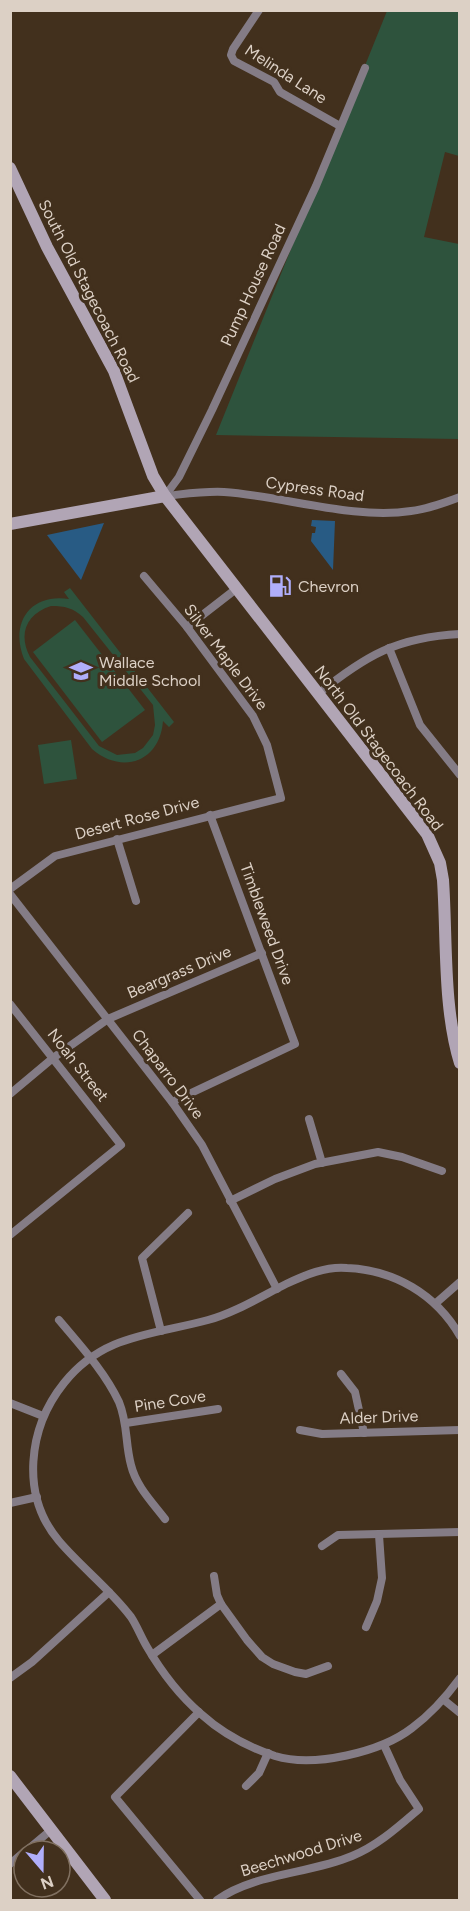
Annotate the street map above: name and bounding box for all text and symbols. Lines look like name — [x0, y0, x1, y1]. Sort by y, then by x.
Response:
street label: Melinda Lane — [241, 40, 331, 108]
street label: South Old Stagecoach Road — [34, 196, 144, 386]
street label: Pump House Road — [216, 221, 290, 349]
street label: Cypress Road — [265, 473, 365, 505]
fuel station icon: Chevron — [267, 573, 293, 599]
place label: Chevron — [298, 577, 359, 596]
street label: Silver Maple Drive — [180, 600, 272, 714]
place label: Wallace Middle School — [99, 653, 201, 690]
school or university icon: Wallace Middle School — [68, 658, 94, 684]
street label: North Old Stagecoach Road — [311, 662, 447, 834]
street label: Desert Rose Drive — [73, 792, 201, 844]
street label: Timbleweed Drive — [236, 861, 298, 988]
street label: Beargrass Drive — [124, 941, 234, 1002]
street label: Noah Street — [44, 1025, 112, 1105]
street label: Chaparro Drive — [128, 1025, 208, 1123]
street label: Pine Cove — [133, 1386, 207, 1416]
street label: Alder Drive — [339, 1406, 419, 1428]
street label: Beechwood Drive — [238, 1825, 364, 1880]
north arrow — [12, 1839, 72, 1899]
text: N — [38, 1872, 56, 1894]

